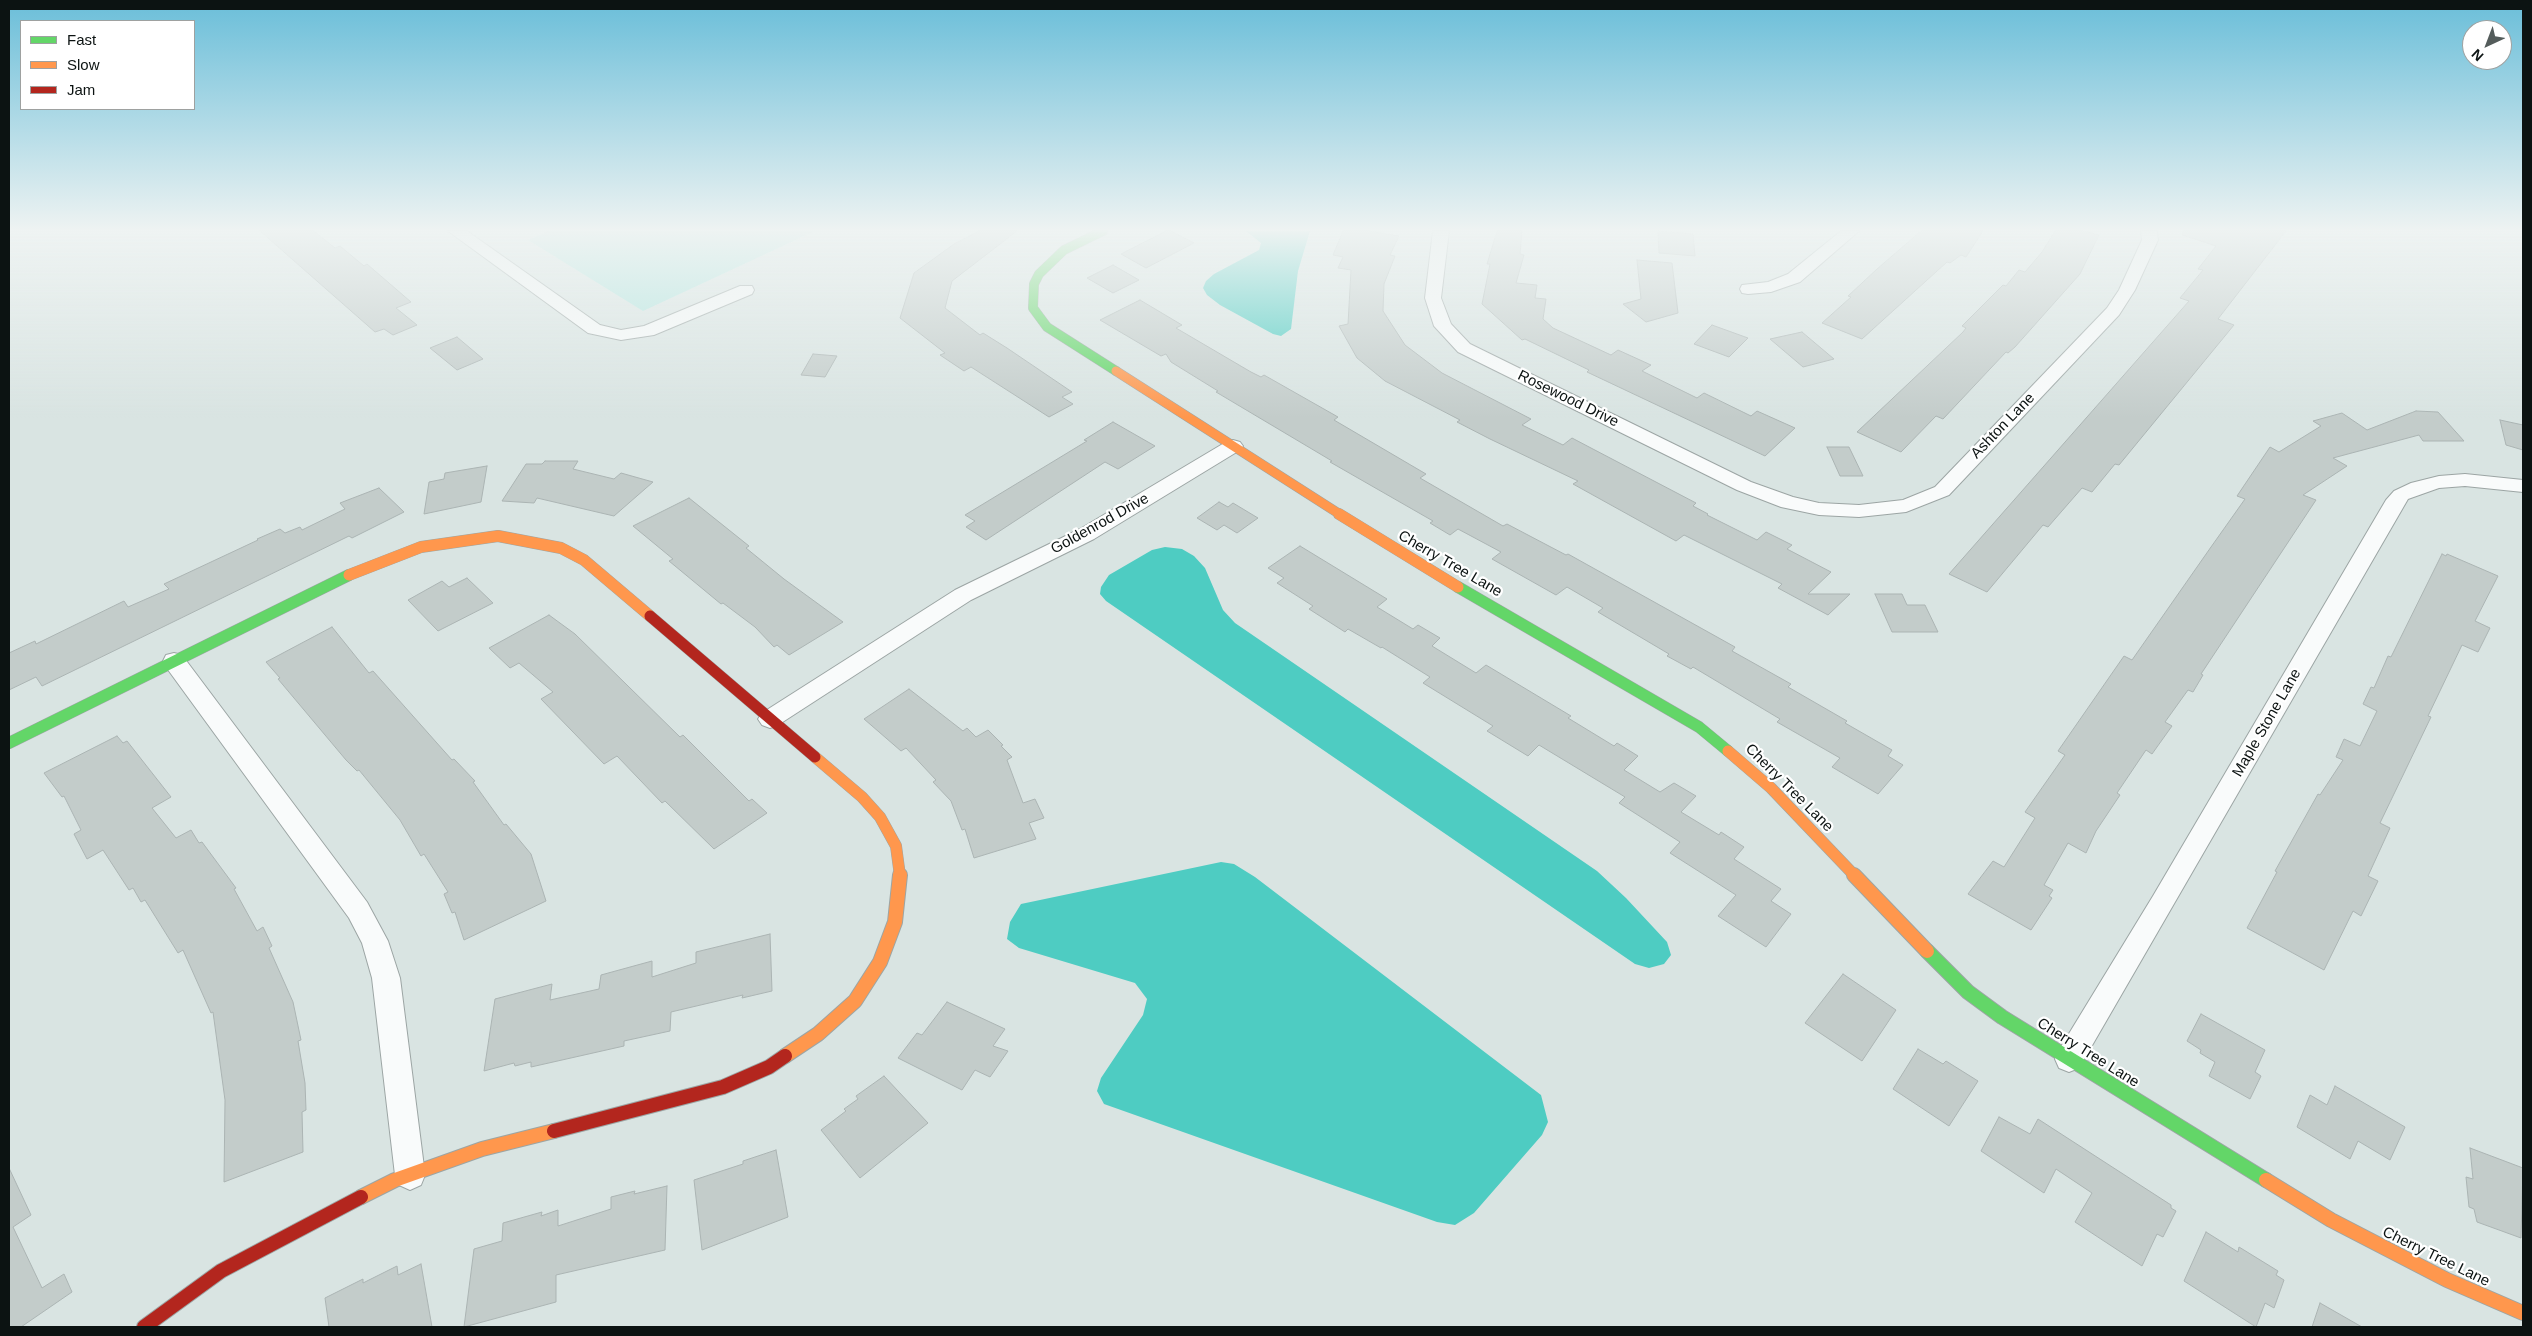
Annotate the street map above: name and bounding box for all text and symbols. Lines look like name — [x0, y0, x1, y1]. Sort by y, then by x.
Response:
legend — [20, 20, 195, 110]
north arrow — [2462, 20, 2512, 70]
text: Fast — [67, 31, 96, 48]
text: N — [2468, 46, 2487, 65]
text: Slow — [67, 56, 100, 73]
text: Jam — [67, 81, 95, 98]
street label: Rosewood Drive — [1515, 367, 1621, 431]
street label: Ashton Lane — [1967, 389, 2039, 463]
street label: Goldenrod Drive — [1048, 490, 1152, 558]
street label: Cherry Tree Lane — [1395, 527, 1505, 601]
street label: Maple Stone Lane — [2229, 666, 2305, 780]
street label: Cherry Tree Lane — [1741, 740, 1837, 836]
street label: Cherry Tree Lane — [2034, 1014, 2142, 1092]
street label: Cherry Tree Lane — [2379, 1223, 2493, 1291]

